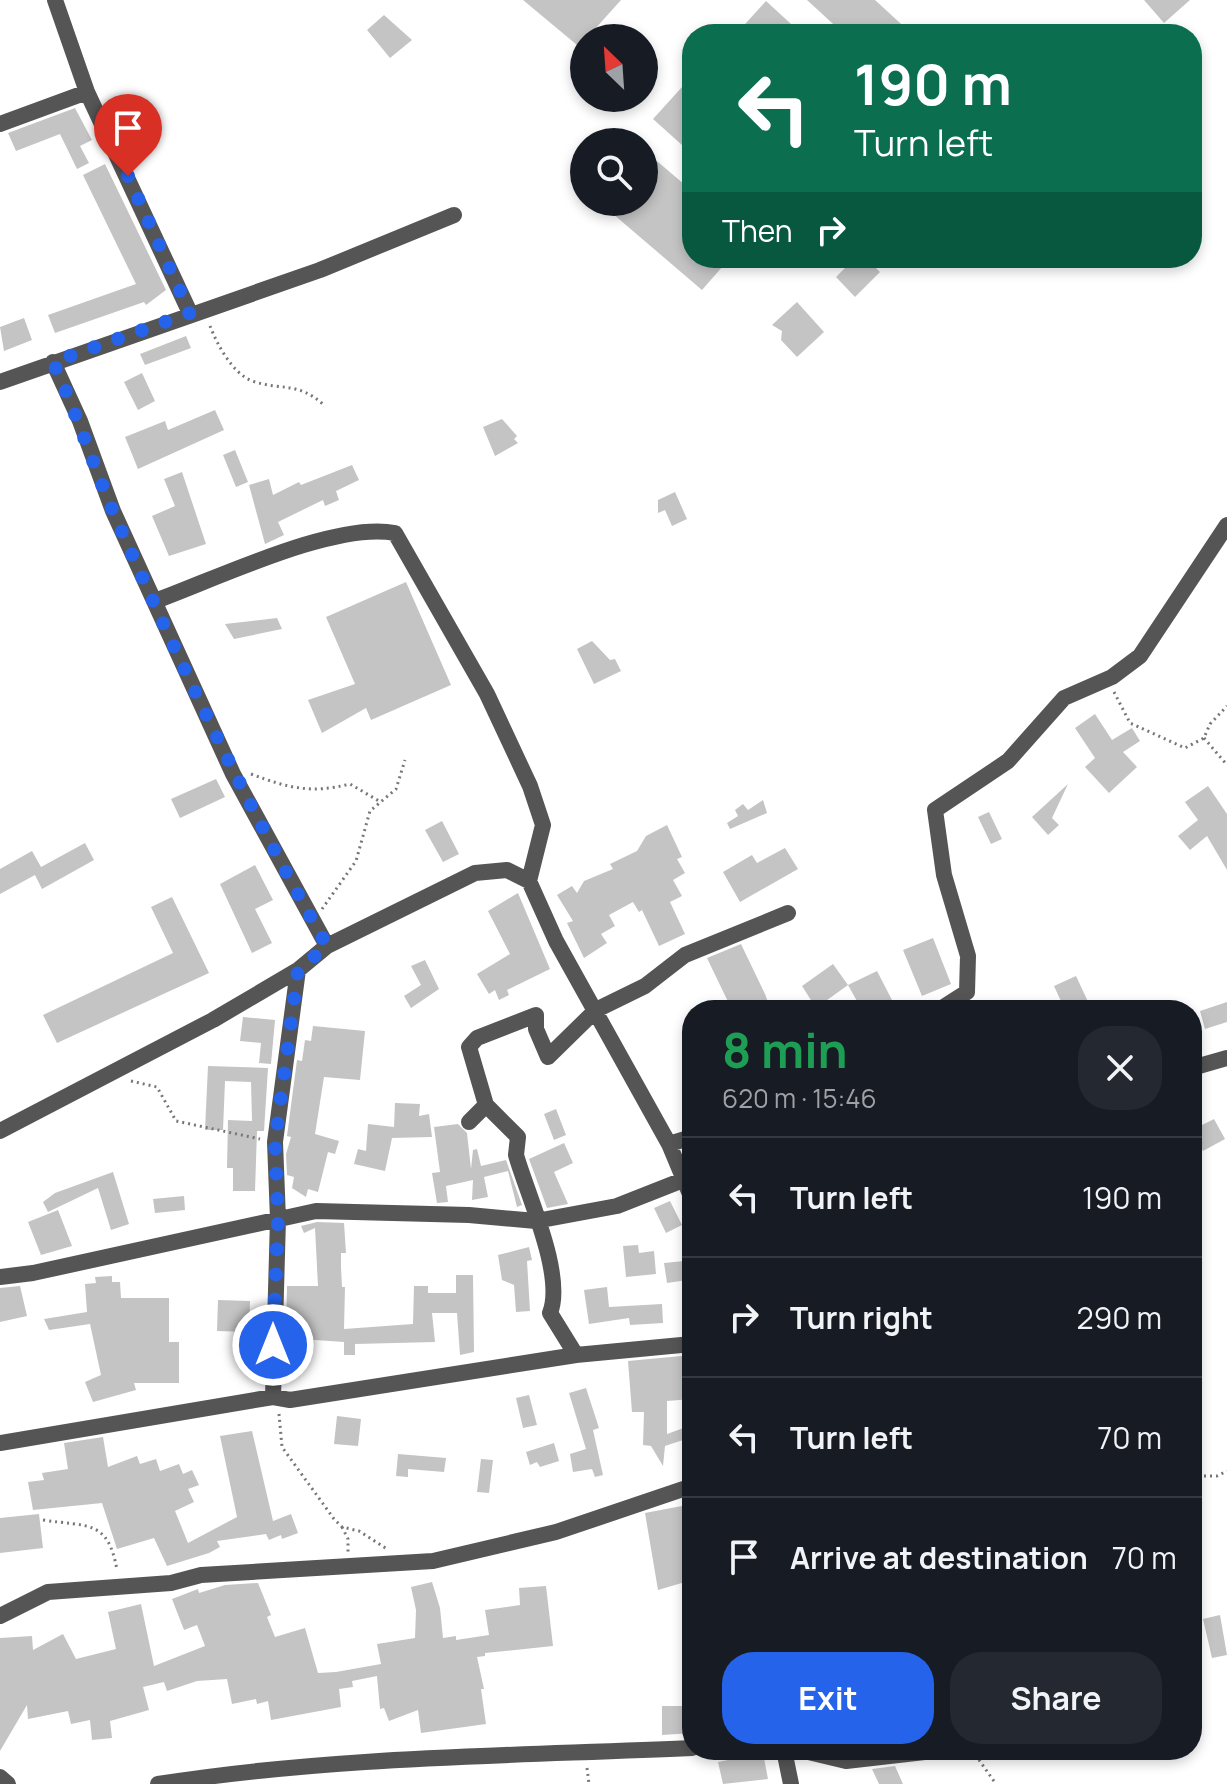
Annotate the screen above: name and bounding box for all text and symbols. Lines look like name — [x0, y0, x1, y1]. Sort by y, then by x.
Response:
north arrow — [570, 24, 658, 112]
map controls — [570, 24, 658, 216]
text: 190 m — [854, 45, 1012, 122]
icon: left — [722, 56, 826, 160]
pin — [94, 94, 162, 176]
icon: arrive — [106, 106, 150, 150]
text: Turn left — [854, 118, 993, 167]
button: search — [570, 128, 658, 216]
icon: right — [809, 208, 853, 252]
text: Then — [722, 210, 793, 251]
text: 8 min — [722, 1017, 848, 1082]
button: close — [1078, 1026, 1162, 1110]
text: 620 m · 15:46 — [722, 1080, 877, 1116]
icon: left — [722, 1175, 766, 1219]
text: Turn left — [790, 1177, 913, 1218]
text: 190 m — [1082, 1177, 1162, 1218]
icon: right — [722, 1295, 766, 1339]
text: Turn right — [790, 1297, 933, 1338]
text: 290 m — [1077, 1297, 1162, 1338]
position arrow — [231, 1303, 315, 1387]
icon: left — [722, 1415, 766, 1459]
text: Turn left — [790, 1417, 913, 1458]
text: 70 m — [1097, 1417, 1162, 1458]
icon: arrive — [722, 1535, 766, 1579]
text: Arrive at destination — [790, 1537, 1088, 1578]
text: 70 m — [1112, 1537, 1177, 1578]
button: Exit — [722, 1652, 934, 1744]
button: Share — [950, 1652, 1162, 1744]

